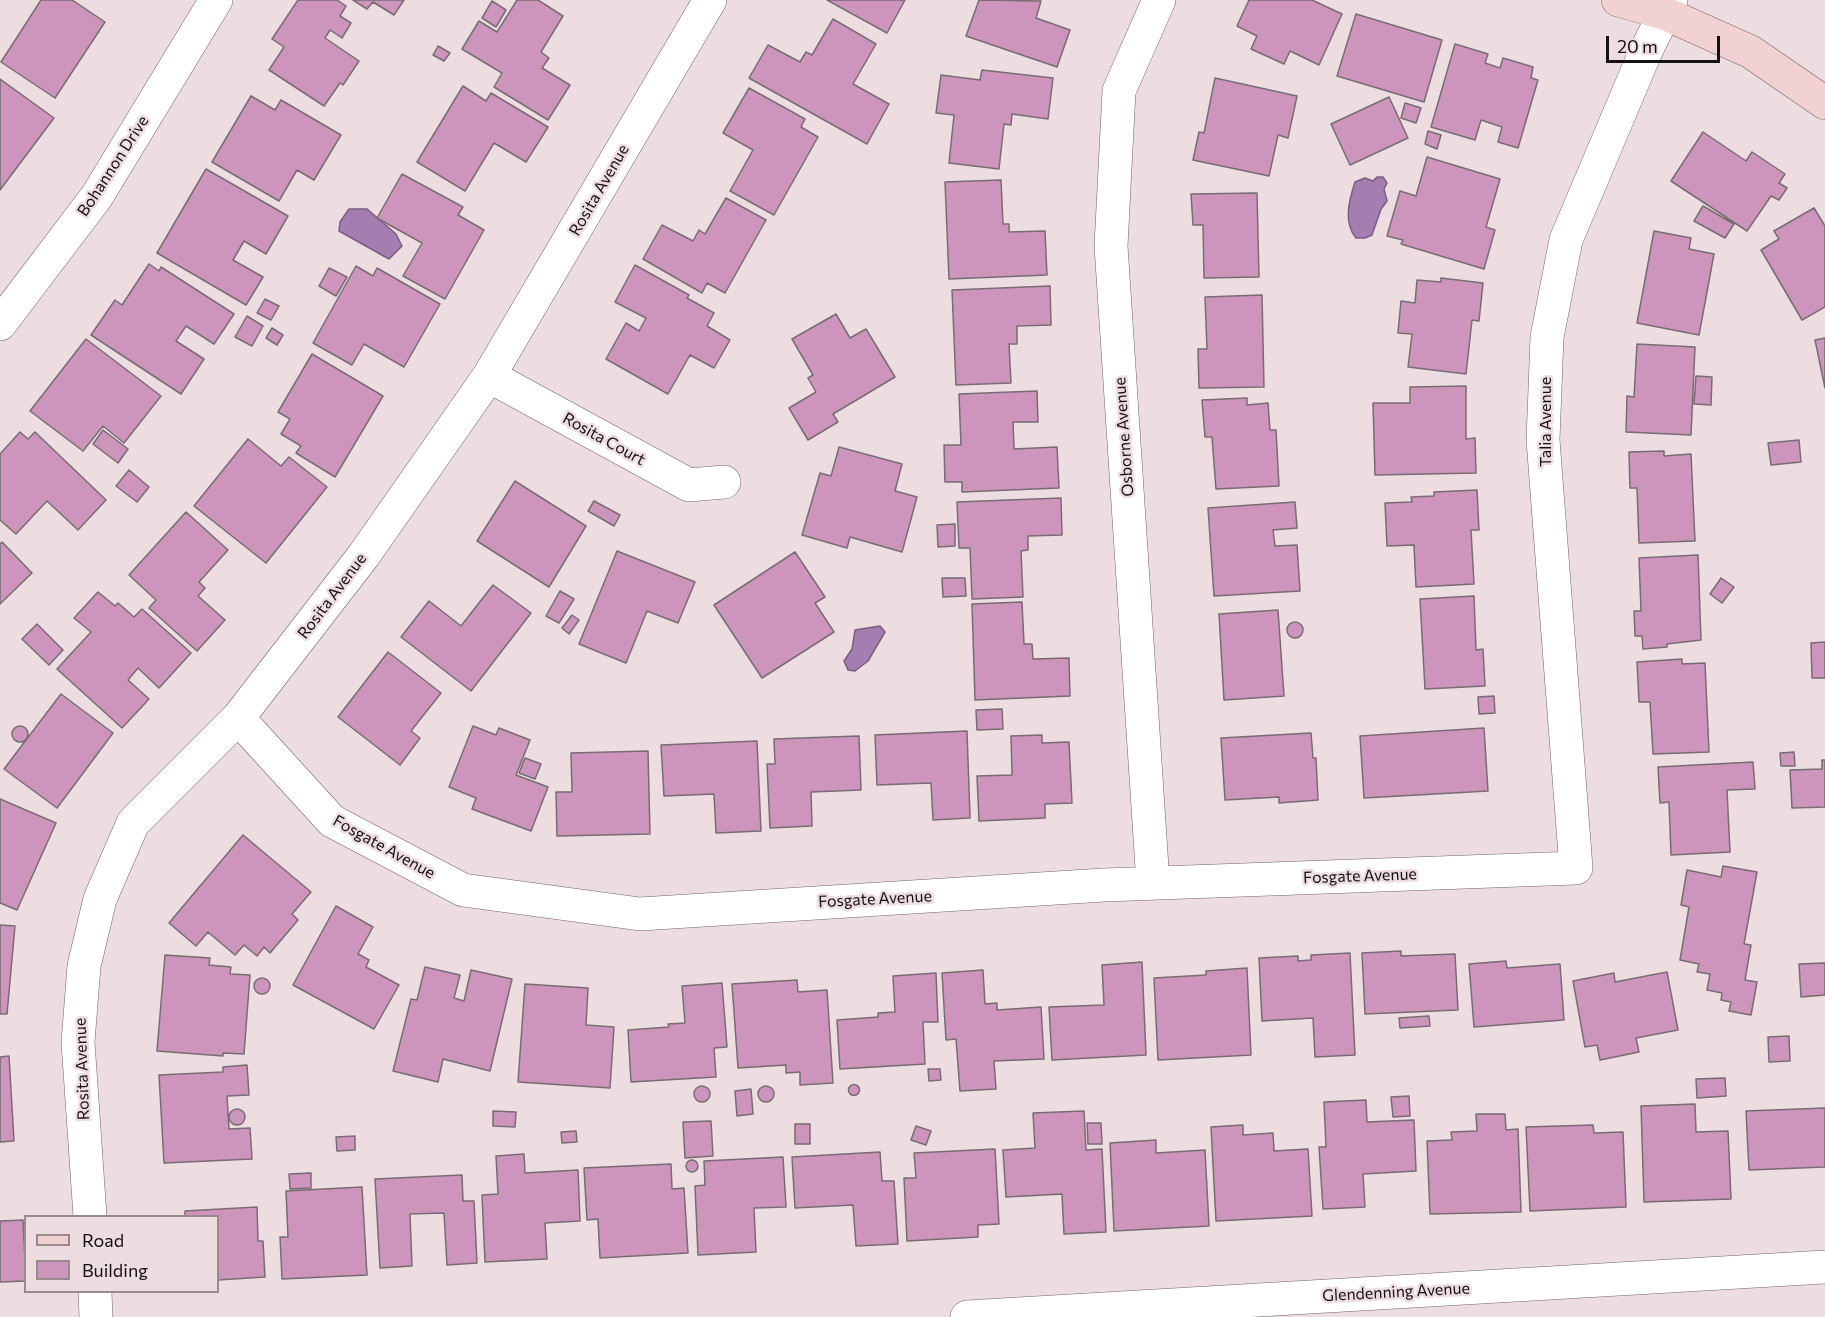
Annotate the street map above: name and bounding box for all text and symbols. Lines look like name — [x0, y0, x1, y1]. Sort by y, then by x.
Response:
scale bar — [1609, 24, 1723, 62]
text: 20 m — [1617, 35, 1658, 57]
street label: Bohannon Drive — [73, 112, 153, 220]
street label: Rosita Avenue — [565, 141, 633, 239]
street label: Osborne Avenue — [1110, 377, 1138, 497]
street label: Talia Avenue — [1536, 377, 1556, 467]
street label: Rosita Court — [559, 408, 649, 470]
street label: Rosita Avenue — [294, 549, 370, 643]
street label: Fosgate Avenue — [330, 811, 438, 883]
street label: Fosgate Avenue — [1303, 864, 1417, 888]
street label: Fosgate Avenue — [818, 886, 932, 912]
street label: Rosita Avenue — [71, 1018, 93, 1120]
legend — [24, 1215, 219, 1293]
text: Road — [82, 1229, 124, 1251]
text: Building — [82, 1259, 148, 1281]
street label: Glendenning Avenue — [1322, 1279, 1470, 1305]

